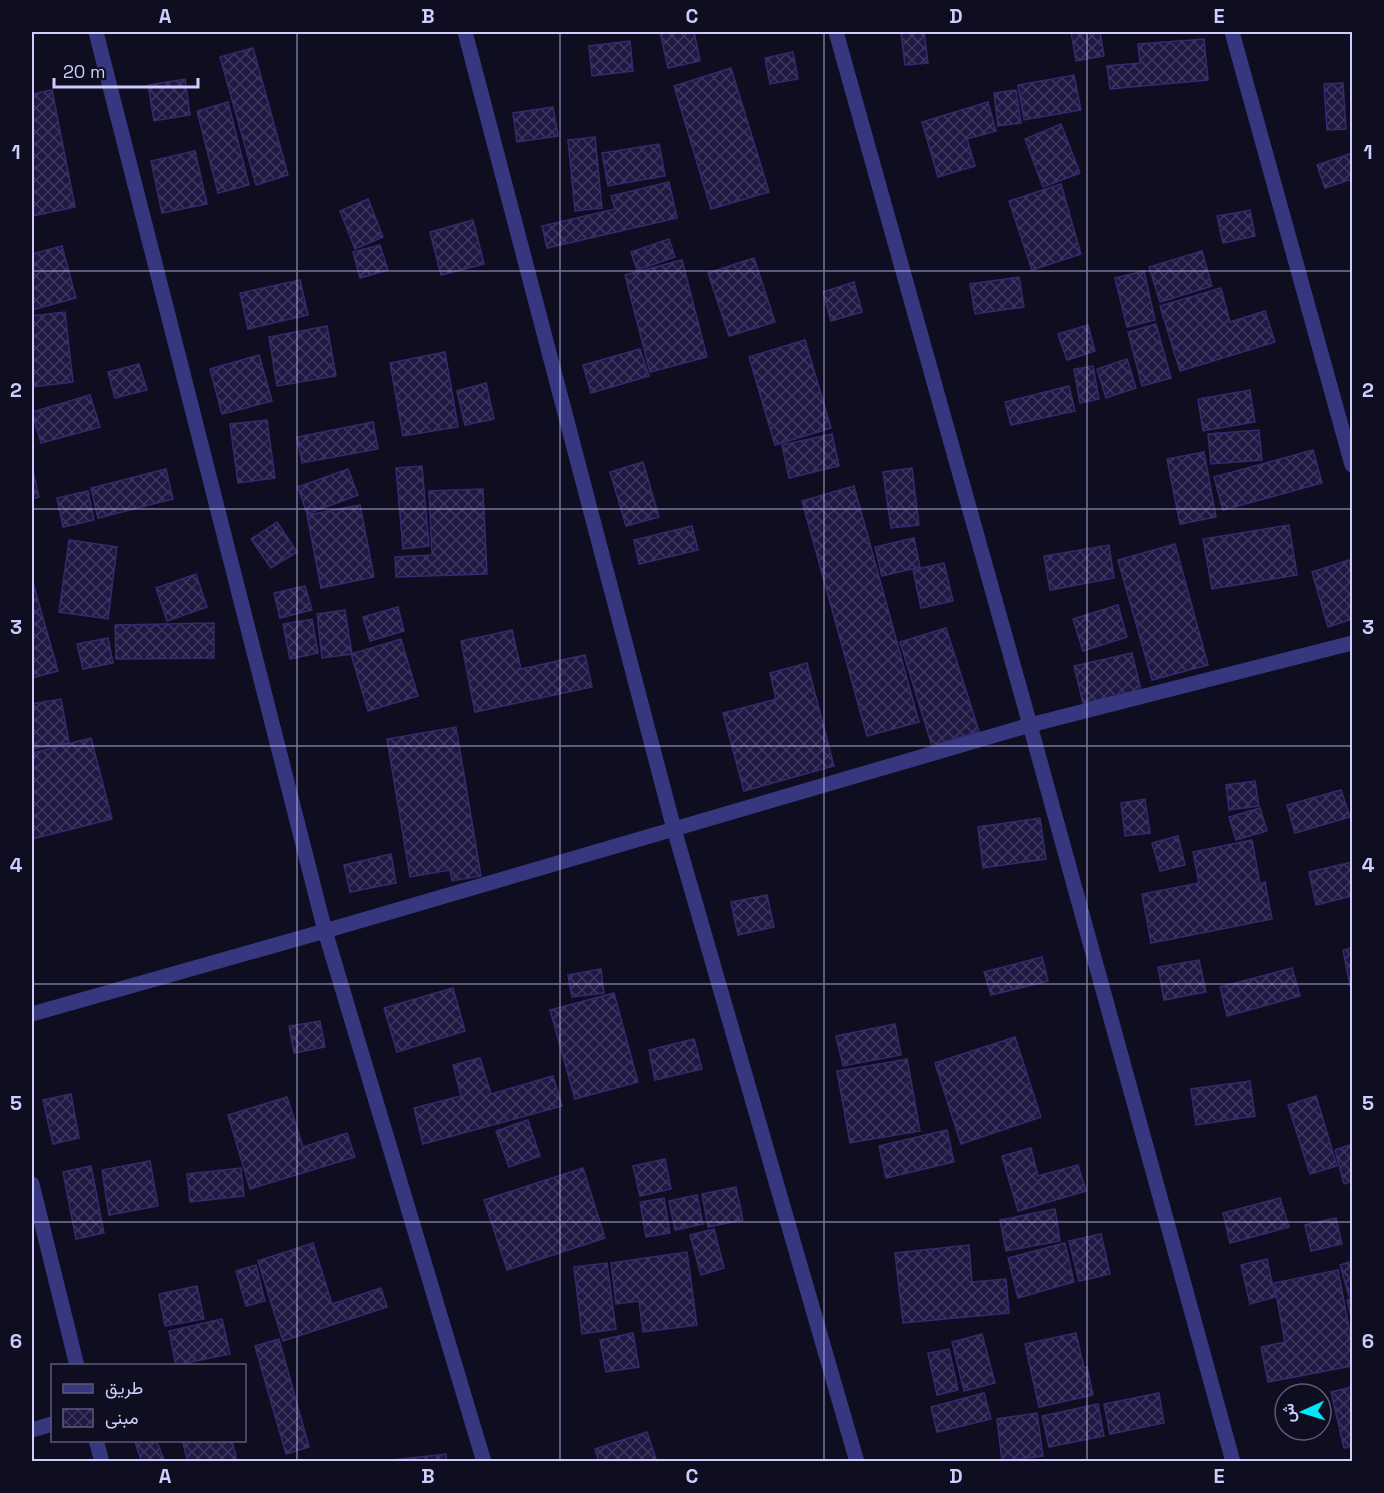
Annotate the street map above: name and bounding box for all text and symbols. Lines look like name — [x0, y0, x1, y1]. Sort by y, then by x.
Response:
text: A — [159, 3, 172, 29]
text: B — [421, 3, 435, 29]
text: C — [686, 3, 699, 29]
text: D — [949, 3, 963, 29]
text: E — [1213, 3, 1225, 29]
scale bar — [54, 51, 198, 89]
text: 20 m — [63, 60, 106, 83]
text: 1 — [11, 139, 21, 165]
text: 1 — [1363, 139, 1373, 165]
text: 2 — [10, 377, 22, 403]
text: 2 — [1362, 377, 1374, 403]
text: 3 — [10, 614, 22, 640]
text: 3 — [1362, 614, 1374, 640]
text: 4 — [10, 852, 23, 878]
text: 4 — [1362, 852, 1375, 878]
text: 5 — [10, 1090, 22, 1116]
text: 5 — [1362, 1090, 1374, 1116]
text: 6 — [10, 1328, 22, 1354]
text: 6 — [1362, 1328, 1374, 1354]
legend — [51, 1364, 246, 1442]
text: طريق — [105, 1376, 143, 1399]
north arrow — [1273, 1382, 1333, 1442]
text: ش — [1277, 1403, 1300, 1423]
text: مبنى — [105, 1406, 139, 1429]
text: A — [159, 1463, 172, 1489]
text: B — [421, 1463, 435, 1489]
text: C — [686, 1463, 699, 1489]
text: D — [949, 1463, 963, 1489]
text: E — [1213, 1463, 1225, 1489]

